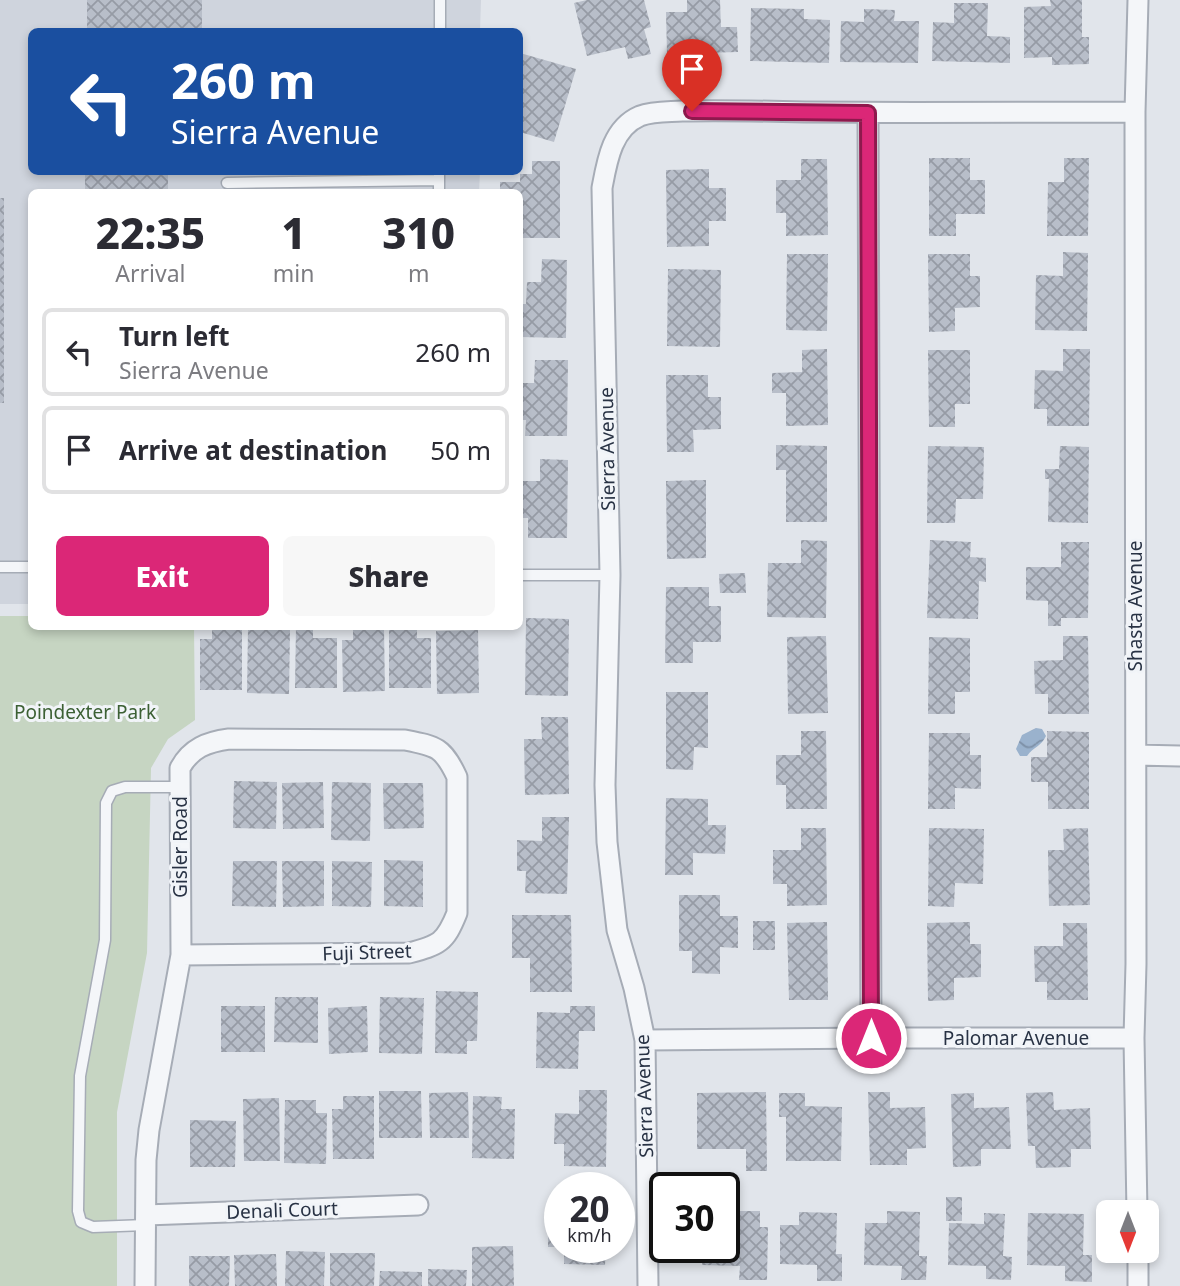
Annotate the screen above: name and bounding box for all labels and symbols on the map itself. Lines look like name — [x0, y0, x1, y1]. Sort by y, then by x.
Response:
pin — [662, 39, 722, 111]
street label: Sierra Avenue — [593, 387, 621, 511]
street label: Shasta Avenue — [1122, 540, 1148, 672]
park label: Poindexter Park — [14, 699, 156, 725]
street label: Gisler Road — [167, 796, 193, 898]
street label: Fuji Street — [322, 937, 412, 967]
position arrow — [834, 1001, 908, 1075]
street label: Palomar Avenue — [943, 1025, 1089, 1051]
street label: Sierra Avenue — [629, 1034, 659, 1158]
speed limit sign: 30 — [649, 1172, 740, 1263]
street label: Denali Court — [226, 1195, 338, 1225]
north arrow — [1096, 1200, 1158, 1264]

